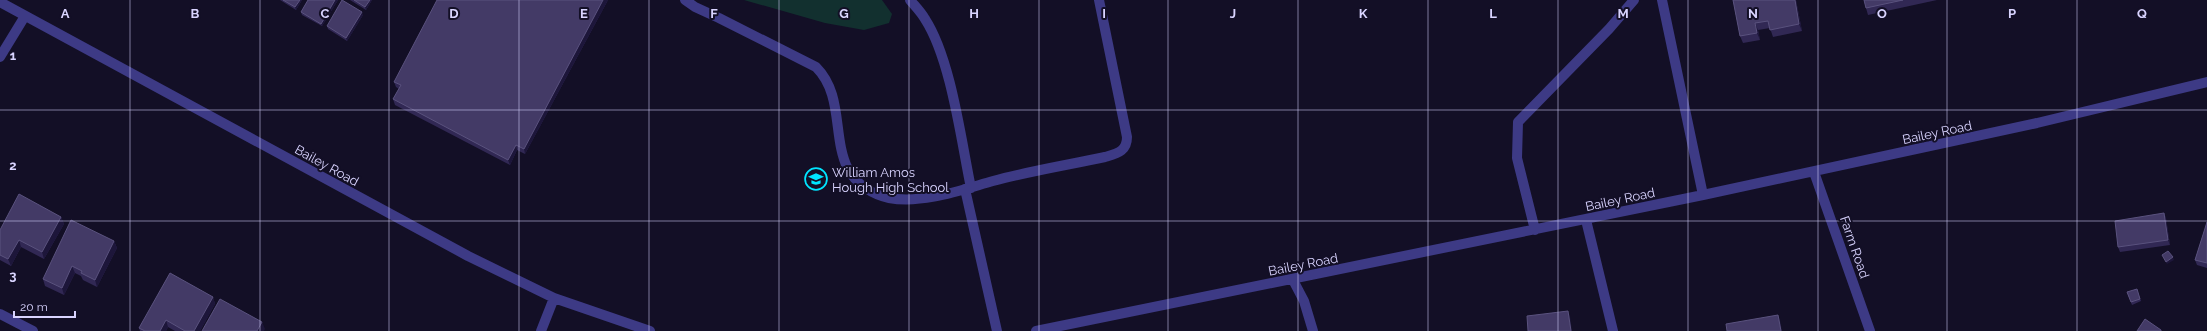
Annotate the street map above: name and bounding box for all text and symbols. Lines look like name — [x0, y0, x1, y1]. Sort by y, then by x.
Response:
text: A — [61, 6, 70, 21]
text: B — [191, 6, 200, 21]
text: C — [321, 6, 330, 21]
text: D — [449, 6, 459, 21]
text: E — [580, 6, 588, 21]
text: F — [710, 6, 718, 21]
text: G — [839, 6, 849, 21]
text: H — [969, 6, 979, 21]
text: I — [1102, 6, 1106, 21]
text: J — [1230, 6, 1236, 21]
text: K — [1359, 6, 1368, 21]
text: L — [1489, 6, 1497, 21]
text: M — [1617, 6, 1629, 21]
text: N — [1748, 6, 1758, 21]
text: O — [1877, 6, 1887, 21]
text: P — [2008, 6, 2016, 21]
text: Q — [2137, 6, 2147, 21]
text: 1 — [10, 48, 17, 63]
street label: Bailey Road — [1901, 118, 1973, 147]
street label: Bailey Road — [292, 142, 361, 189]
text: 2 — [9, 158, 17, 173]
place label: William Amos Hough High School — [832, 165, 949, 195]
school or university icon: William Amos Hough High School — [803, 166, 829, 192]
street label: Bailey Road — [1584, 185, 1656, 214]
street label: Farm Road — [1837, 214, 1872, 280]
street label: Bailey Road — [1267, 250, 1339, 279]
text: 3 — [9, 268, 17, 283]
scale bar — [14, 293, 75, 319]
text: 20 m — [20, 300, 48, 314]

